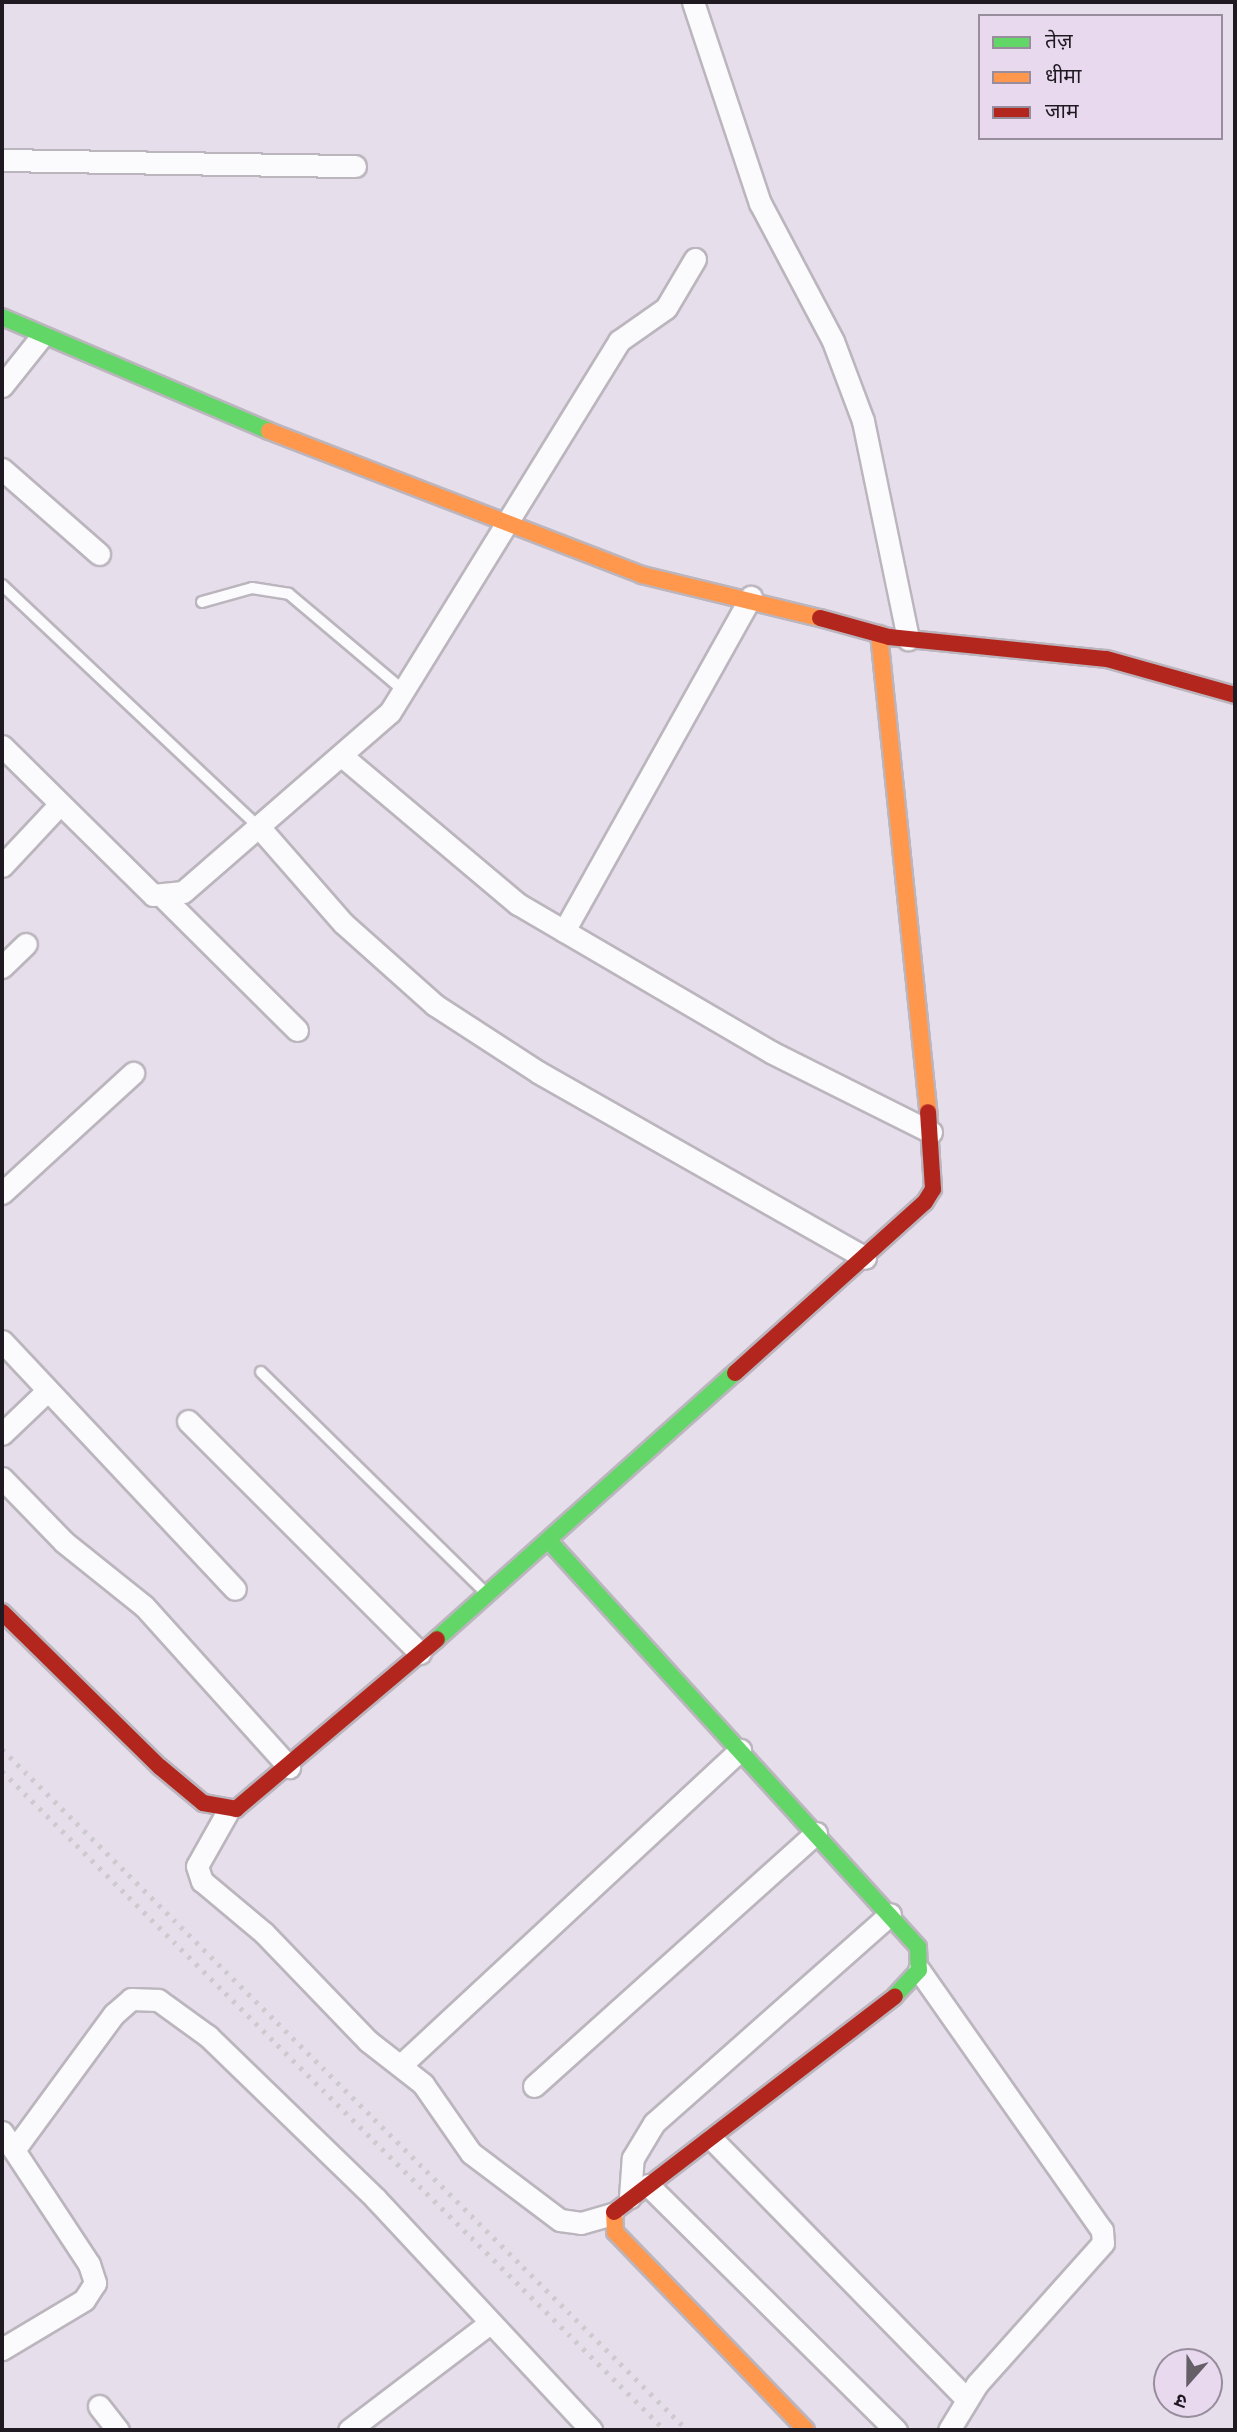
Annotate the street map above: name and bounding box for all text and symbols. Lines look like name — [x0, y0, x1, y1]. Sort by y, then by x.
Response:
legend — [978, 14, 1223, 140]
text: तेज़ — [1045, 29, 1073, 52]
text: धीमा — [1045, 64, 1081, 87]
text: जाम — [1045, 99, 1079, 122]
north arrow — [1153, 2348, 1223, 2418]
text: उ — [1172, 2389, 1190, 2413]

